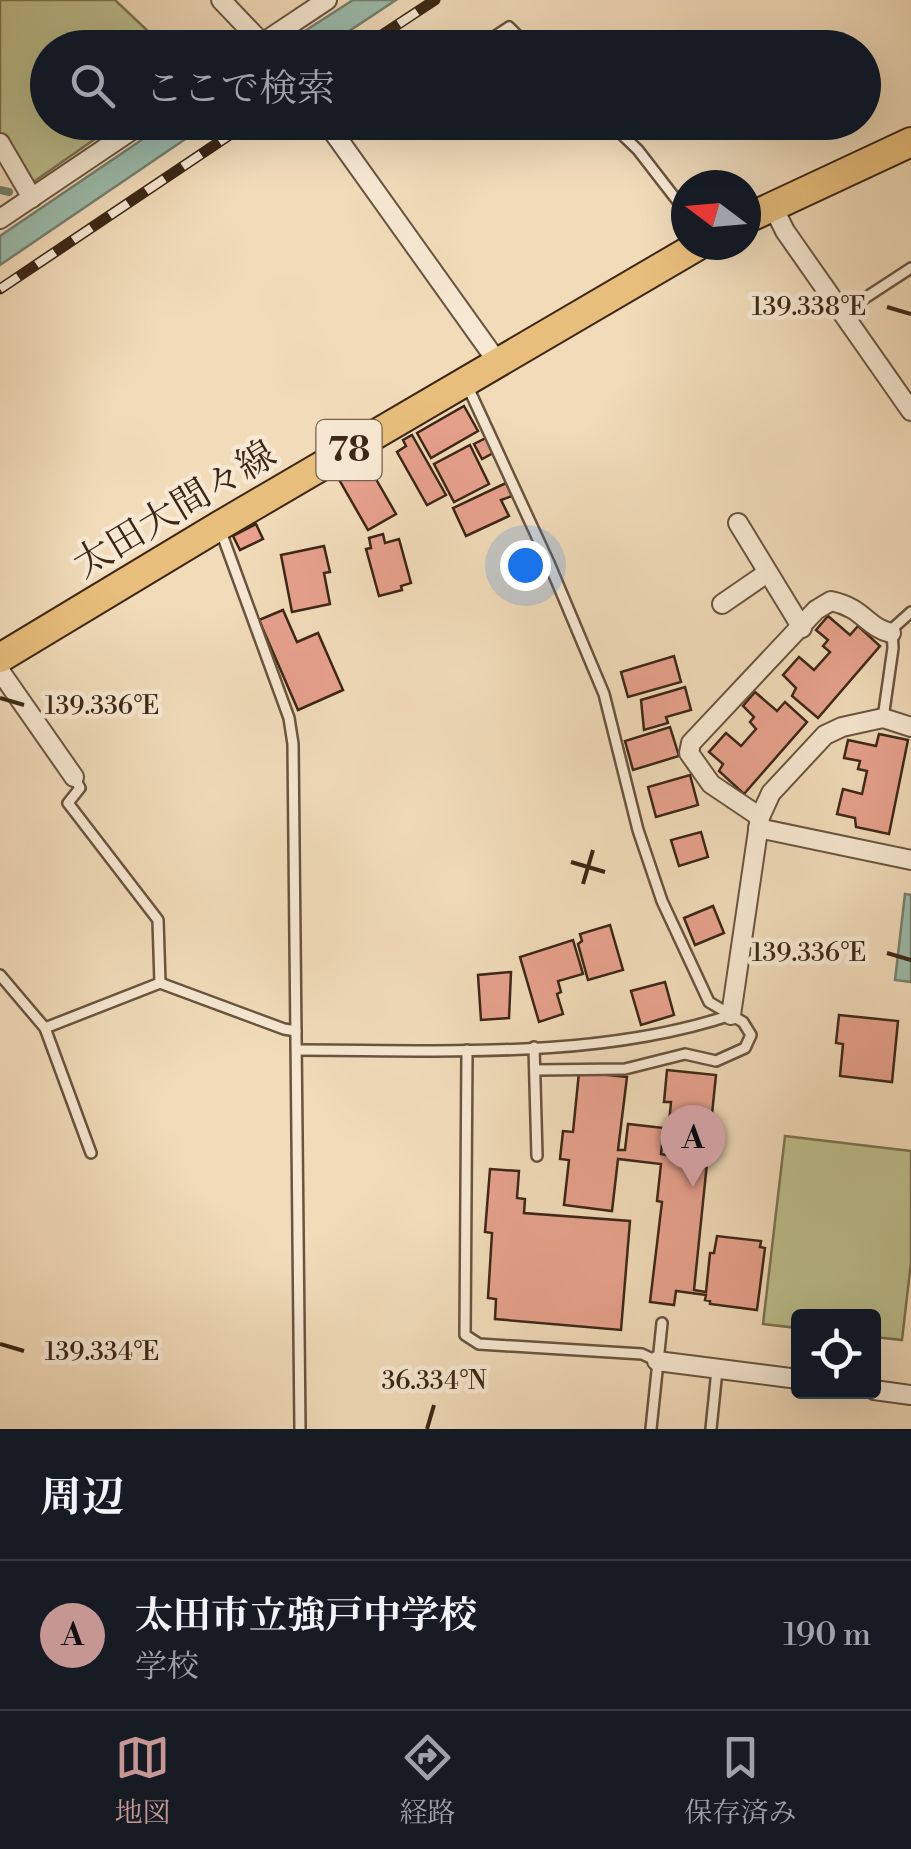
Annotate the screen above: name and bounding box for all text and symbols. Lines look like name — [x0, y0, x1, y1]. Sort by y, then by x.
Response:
search box — [30, 30, 881, 140]
icon: search — [65, 58, 120, 113]
text: ここで検索 — [145, 66, 335, 113]
north arrow — [671, 170, 761, 260]
text: 139.338°E — [752, 292, 866, 323]
road number: 78 — [316, 420, 382, 480]
street label: 太田大間々線 — [65, 431, 285, 589]
your location — [500, 540, 551, 591]
text: 139.336°E — [45, 691, 159, 722]
text: 139.336°E — [752, 938, 866, 969]
pin: A — [660, 1104, 726, 1187]
map controls — [791, 1309, 881, 1399]
button: locate — [791, 1309, 881, 1399]
text: 139.334°E — [45, 1337, 159, 1368]
text: 36.334°N — [381, 1366, 487, 1397]
text: 周辺 — [40, 1472, 124, 1525]
text: 太田市立強戸中学校 — [135, 1593, 477, 1640]
text: A — [61, 1615, 84, 1655]
text: 190 m — [783, 1615, 871, 1655]
text: 学校 — [135, 1647, 199, 1687]
tab: 地図 — [114, 1730, 171, 1831]
tab: 経路 — [399, 1730, 456, 1831]
tab: 保存済み — [684, 1730, 797, 1831]

